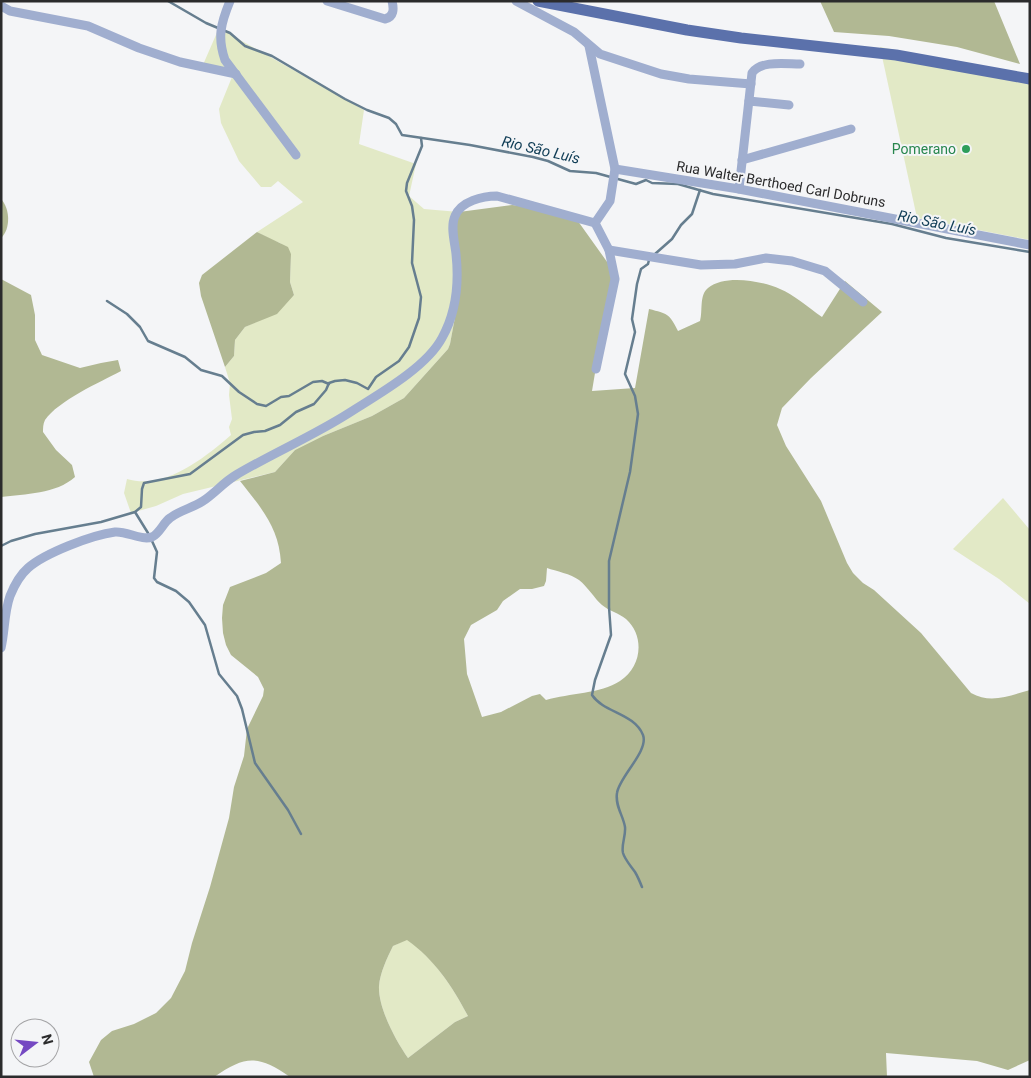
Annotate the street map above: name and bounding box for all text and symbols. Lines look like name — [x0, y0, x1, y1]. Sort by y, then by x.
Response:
water label: Rio São Luís — [500, 132, 582, 168]
place label: Pomerano — [892, 141, 956, 157]
marker: Pomerano — [960, 143, 972, 155]
street label: Rua Walter Berthoed Carl Dobruns — [675, 158, 887, 210]
water label: Rio São Luís — [896, 207, 978, 239]
north arrow — [10, 1018, 60, 1068]
text: N — [38, 1032, 57, 1046]

